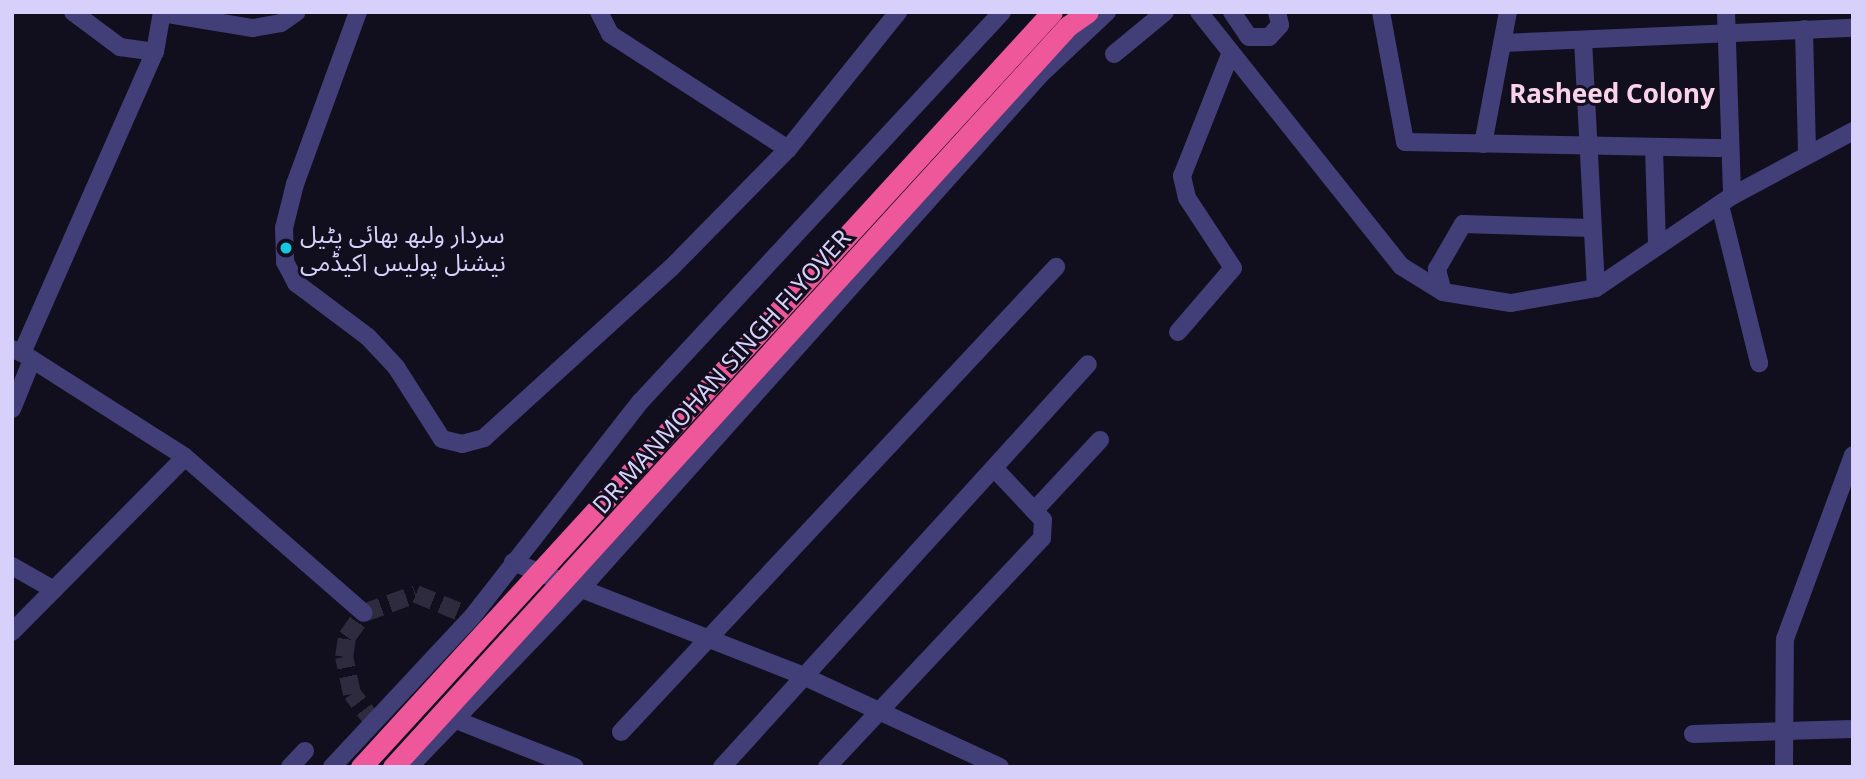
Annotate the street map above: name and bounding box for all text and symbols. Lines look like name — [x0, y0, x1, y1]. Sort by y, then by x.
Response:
district label: Rasheed Colony — [1509, 78, 1715, 110]
place label: سردار ولبھ بھائی پٹیل نیشنل پولیس اکیڈمی — [300, 220, 506, 276]
street label: DR.MANMOHAN SINGH FLYOVER — [586, 223, 856, 519]
marker: سردار ولبھ بھائی پٹیل نیشنل پولیس اکیڈمی — [278, 240, 294, 256]

